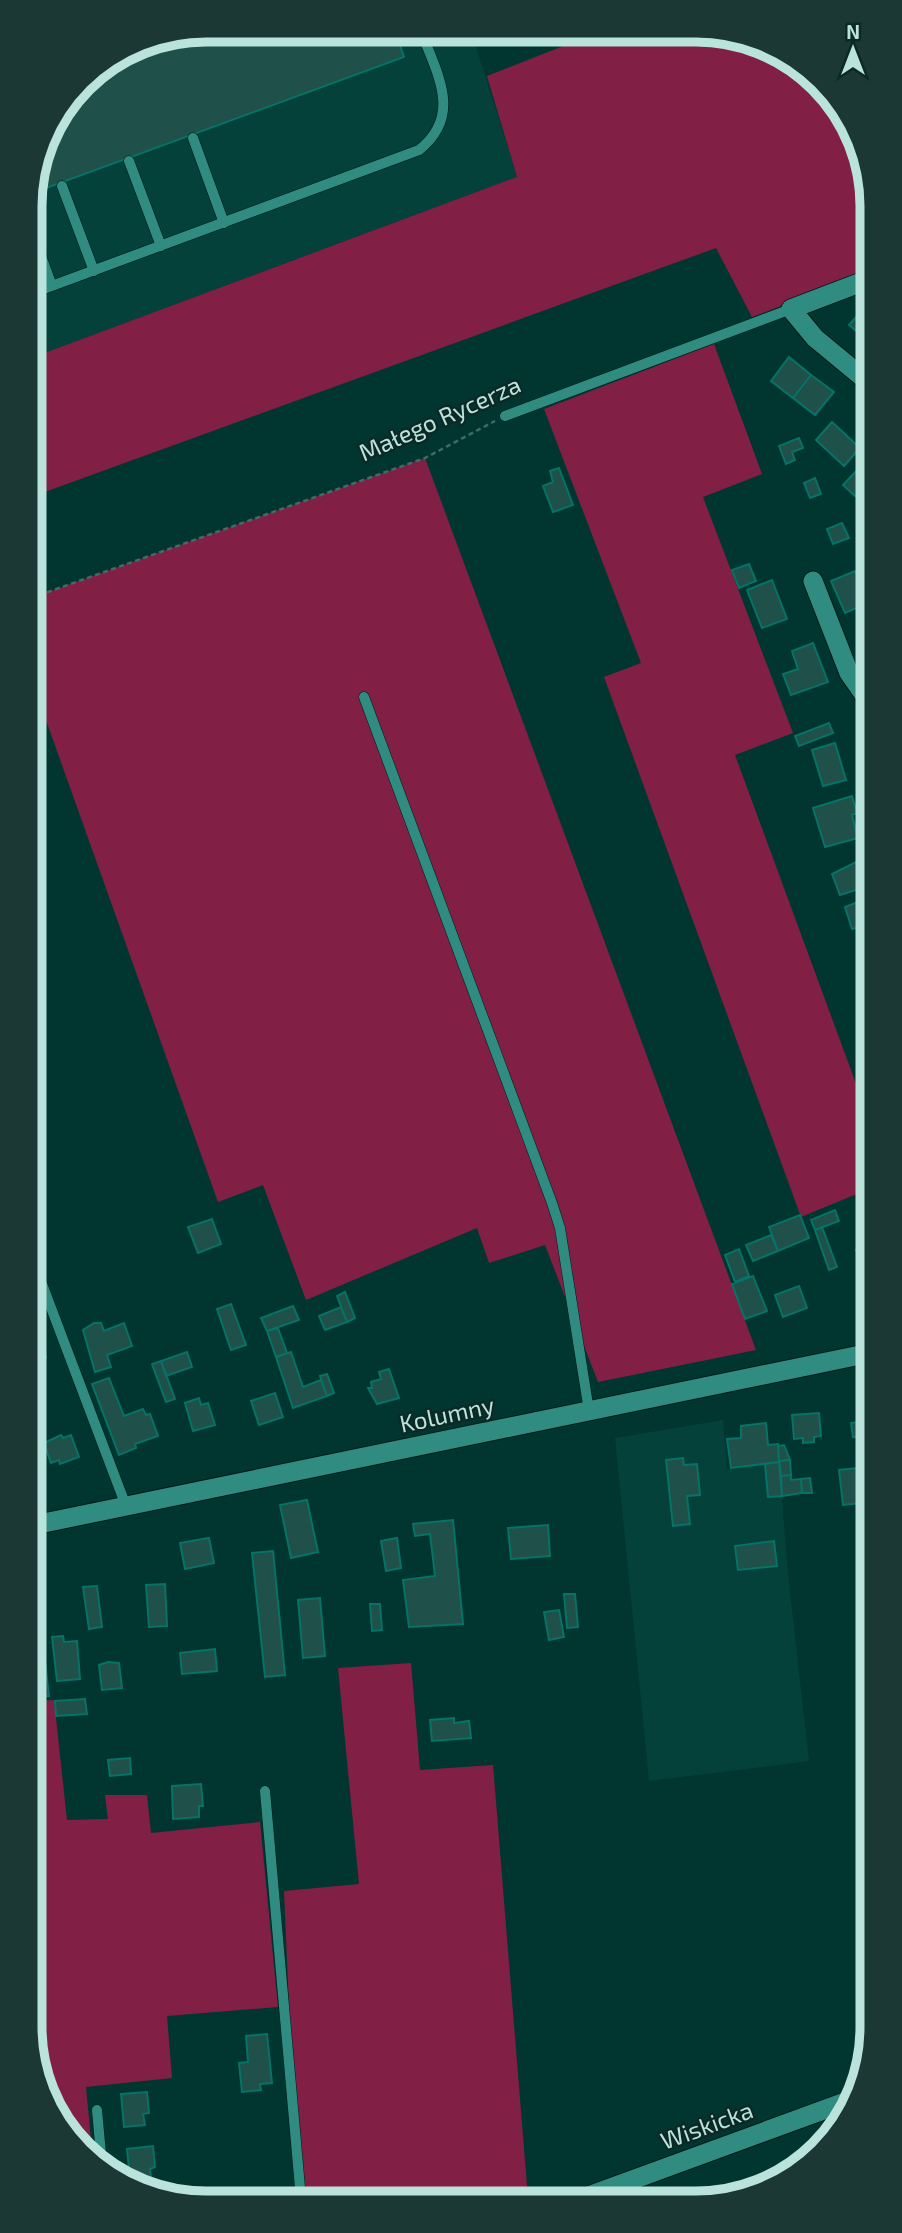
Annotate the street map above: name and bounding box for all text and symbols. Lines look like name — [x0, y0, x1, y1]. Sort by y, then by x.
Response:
north arrow — [818, 14, 888, 84]
text: N — [846, 20, 860, 43]
street label: Małego Rycerza — [354, 369, 525, 466]
street label: Kolumny — [397, 1389, 497, 1438]
street label: Wiskicka — [656, 2095, 757, 2155]

